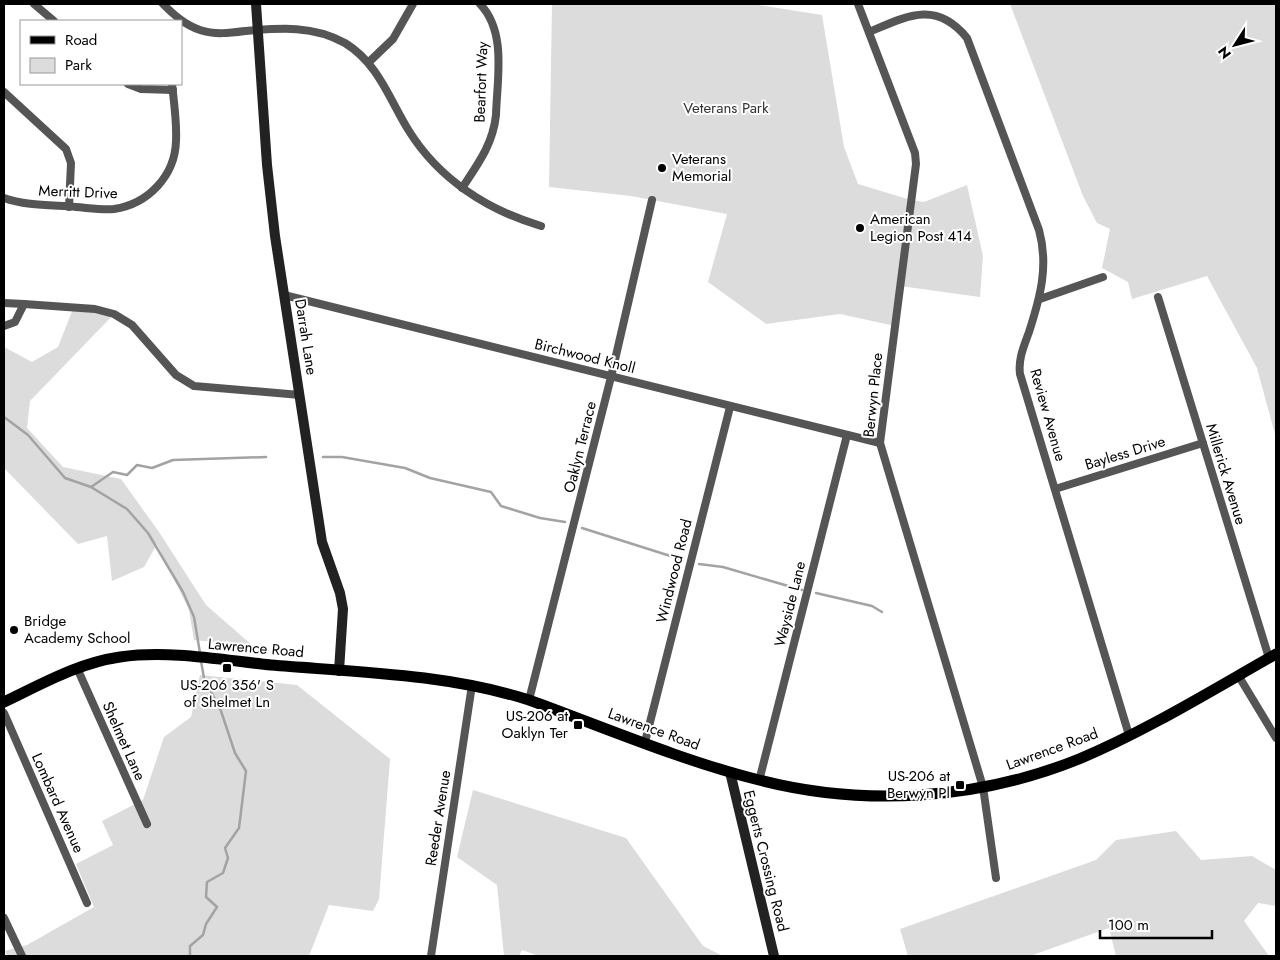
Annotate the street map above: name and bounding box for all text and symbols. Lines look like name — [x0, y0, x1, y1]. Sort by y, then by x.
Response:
legend — [20, 20, 182, 85]
north arrow — [1210, 20, 1260, 70]
text: Road — [65, 29, 97, 51]
street label: Bearfort Way — [469, 41, 493, 123]
text: N — [1213, 42, 1236, 63]
text: Park — [65, 54, 92, 76]
park label: Veterans Park — [683, 97, 769, 119]
place label: Veterans Memorial — [672, 148, 731, 187]
marker: Veterans Memorial — [656, 162, 668, 174]
street label: Merritt Drive — [38, 180, 118, 204]
place label: American Legion Post 414 — [870, 208, 972, 247]
marker: American Legion Post 414 — [854, 222, 866, 234]
street label: Darrah Lane — [289, 297, 323, 377]
street label: Birchwood Knoll — [532, 333, 638, 379]
street label: Berwyn Place — [858, 351, 888, 438]
street label: Review Avenue — [1024, 366, 1072, 464]
street label: Oaklyn Terrace — [558, 399, 602, 495]
street label: Millerick Avenue — [1200, 421, 1252, 528]
street label: Bayless Drive — [1082, 430, 1168, 476]
street label: Windwood Road — [650, 516, 698, 626]
street label: Wayside Lane — [769, 559, 811, 649]
place label: Bridge Academy School — [24, 610, 130, 649]
marker: Bridge Academy School — [8, 624, 20, 636]
street label: Lawrence Road — [207, 633, 305, 663]
marker: US-206 356' S of Shelmet Ln — [221, 662, 233, 674]
place label: US-206 356' S of Shelmet Ln — [180, 674, 274, 713]
street label: Shelmet Lane — [97, 698, 151, 784]
street label: Lawrence Road — [605, 702, 703, 756]
place label: US-206 at Oaklyn Ter — [502, 705, 569, 744]
marker: US-206 at Oaklyn Ter — [572, 719, 584, 731]
street label: Lawrence Road — [1003, 722, 1101, 776]
street label: Lombard Avenue — [26, 750, 90, 857]
place label: US-206 at Berwyn Pl — [887, 765, 950, 804]
street label: Reeder Avenue — [420, 768, 456, 867]
marker: US-206 at Berwyn Pl — [954, 779, 966, 791]
street label: Eggerts Crossing Road — [738, 788, 794, 934]
scale bar — [1100, 908, 1212, 940]
text: 100 m — [1108, 914, 1149, 936]

